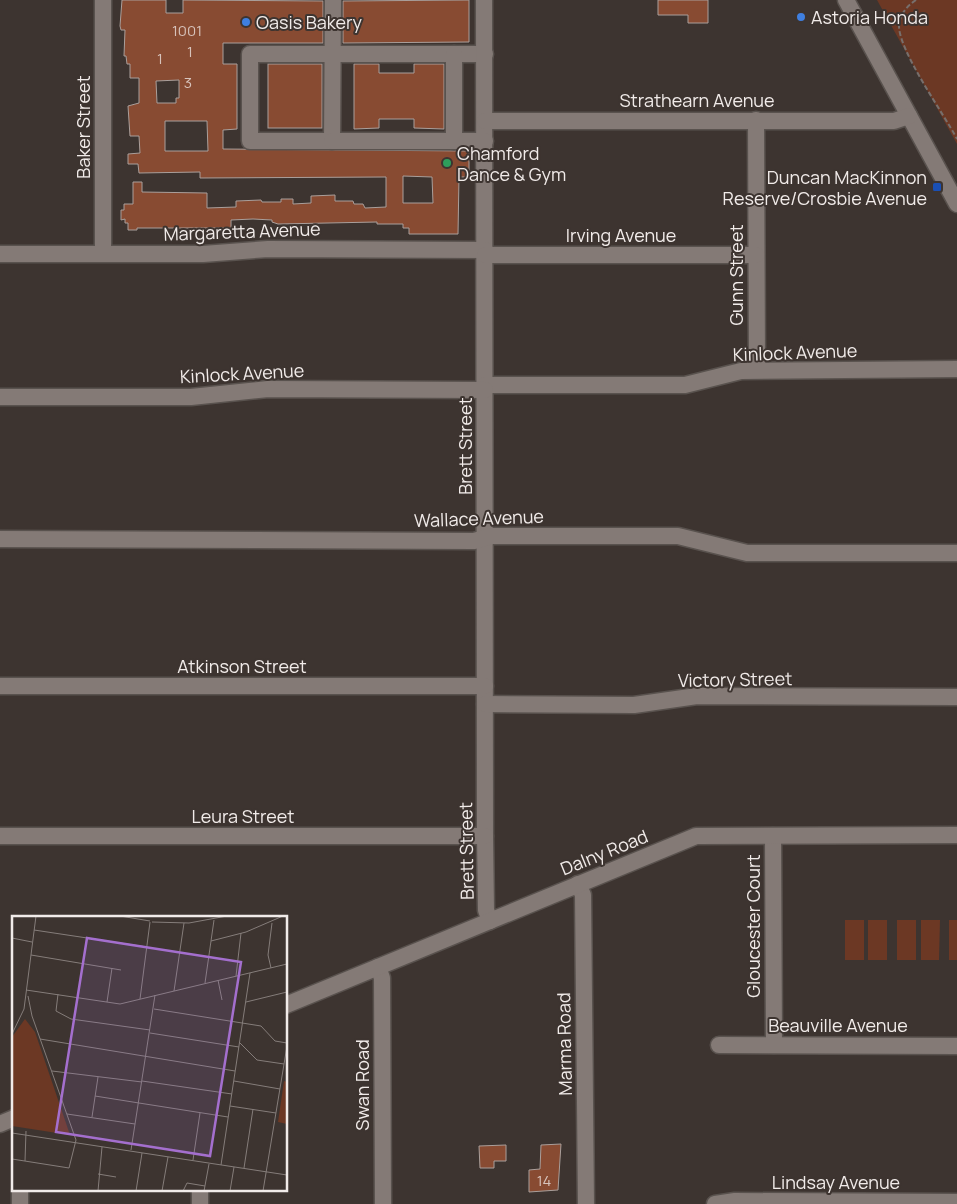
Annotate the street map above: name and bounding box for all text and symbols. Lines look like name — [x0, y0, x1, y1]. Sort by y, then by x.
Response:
place label: Astoria Honda — [811, 5, 928, 29]
place label: Oasis Bakery — [256, 10, 362, 34]
marker: Astoria Honda — [795, 11, 807, 23]
marker: Oasis Bakery — [240, 16, 252, 28]
house number: 1001 — [172, 20, 202, 41]
house number: 1 — [187, 41, 193, 62]
house number: 1 — [157, 48, 163, 69]
house number: 3 — [184, 72, 192, 93]
street label: Baker Street — [71, 75, 95, 179]
street label: Strathearn Avenue — [619, 88, 775, 112]
place label: Chamford Dance & Gym — [457, 141, 566, 186]
marker: Chamford Dance & Gym — [441, 157, 453, 169]
place label: Duncan MacKinnon Reserve/Crosbie Avenue — [723, 165, 927, 210]
marker: Duncan MacKinnon Reserve/Crosbie Avenue — [931, 181, 943, 193]
street label: Margaretta Avenue — [163, 216, 321, 246]
street label: Irving Avenue — [566, 223, 676, 247]
street label: Gunn Street — [724, 224, 748, 326]
street label: Kinlock Avenue — [732, 338, 858, 366]
street label: Kinlock Avenue — [179, 358, 305, 388]
street label: Brett Street — [453, 397, 477, 495]
street label: Wallace Avenue — [414, 504, 544, 532]
street label: Atkinson Street — [177, 654, 307, 678]
street label: Victory Street — [678, 666, 792, 692]
street label: Brett Street — [453, 802, 479, 900]
street label: Leura Street — [192, 804, 295, 828]
street label: Dalny Road — [557, 824, 651, 880]
street label: Gloucester Court — [741, 854, 765, 998]
inset map — [12, 916, 288, 1192]
street label: Marma Road — [551, 992, 577, 1096]
street label: Beauville Avenue — [768, 1013, 908, 1037]
street label: Swan Road — [350, 1039, 374, 1131]
house number: 14 — [537, 1170, 551, 1191]
street label: Lindsay Avenue — [772, 1170, 900, 1194]

